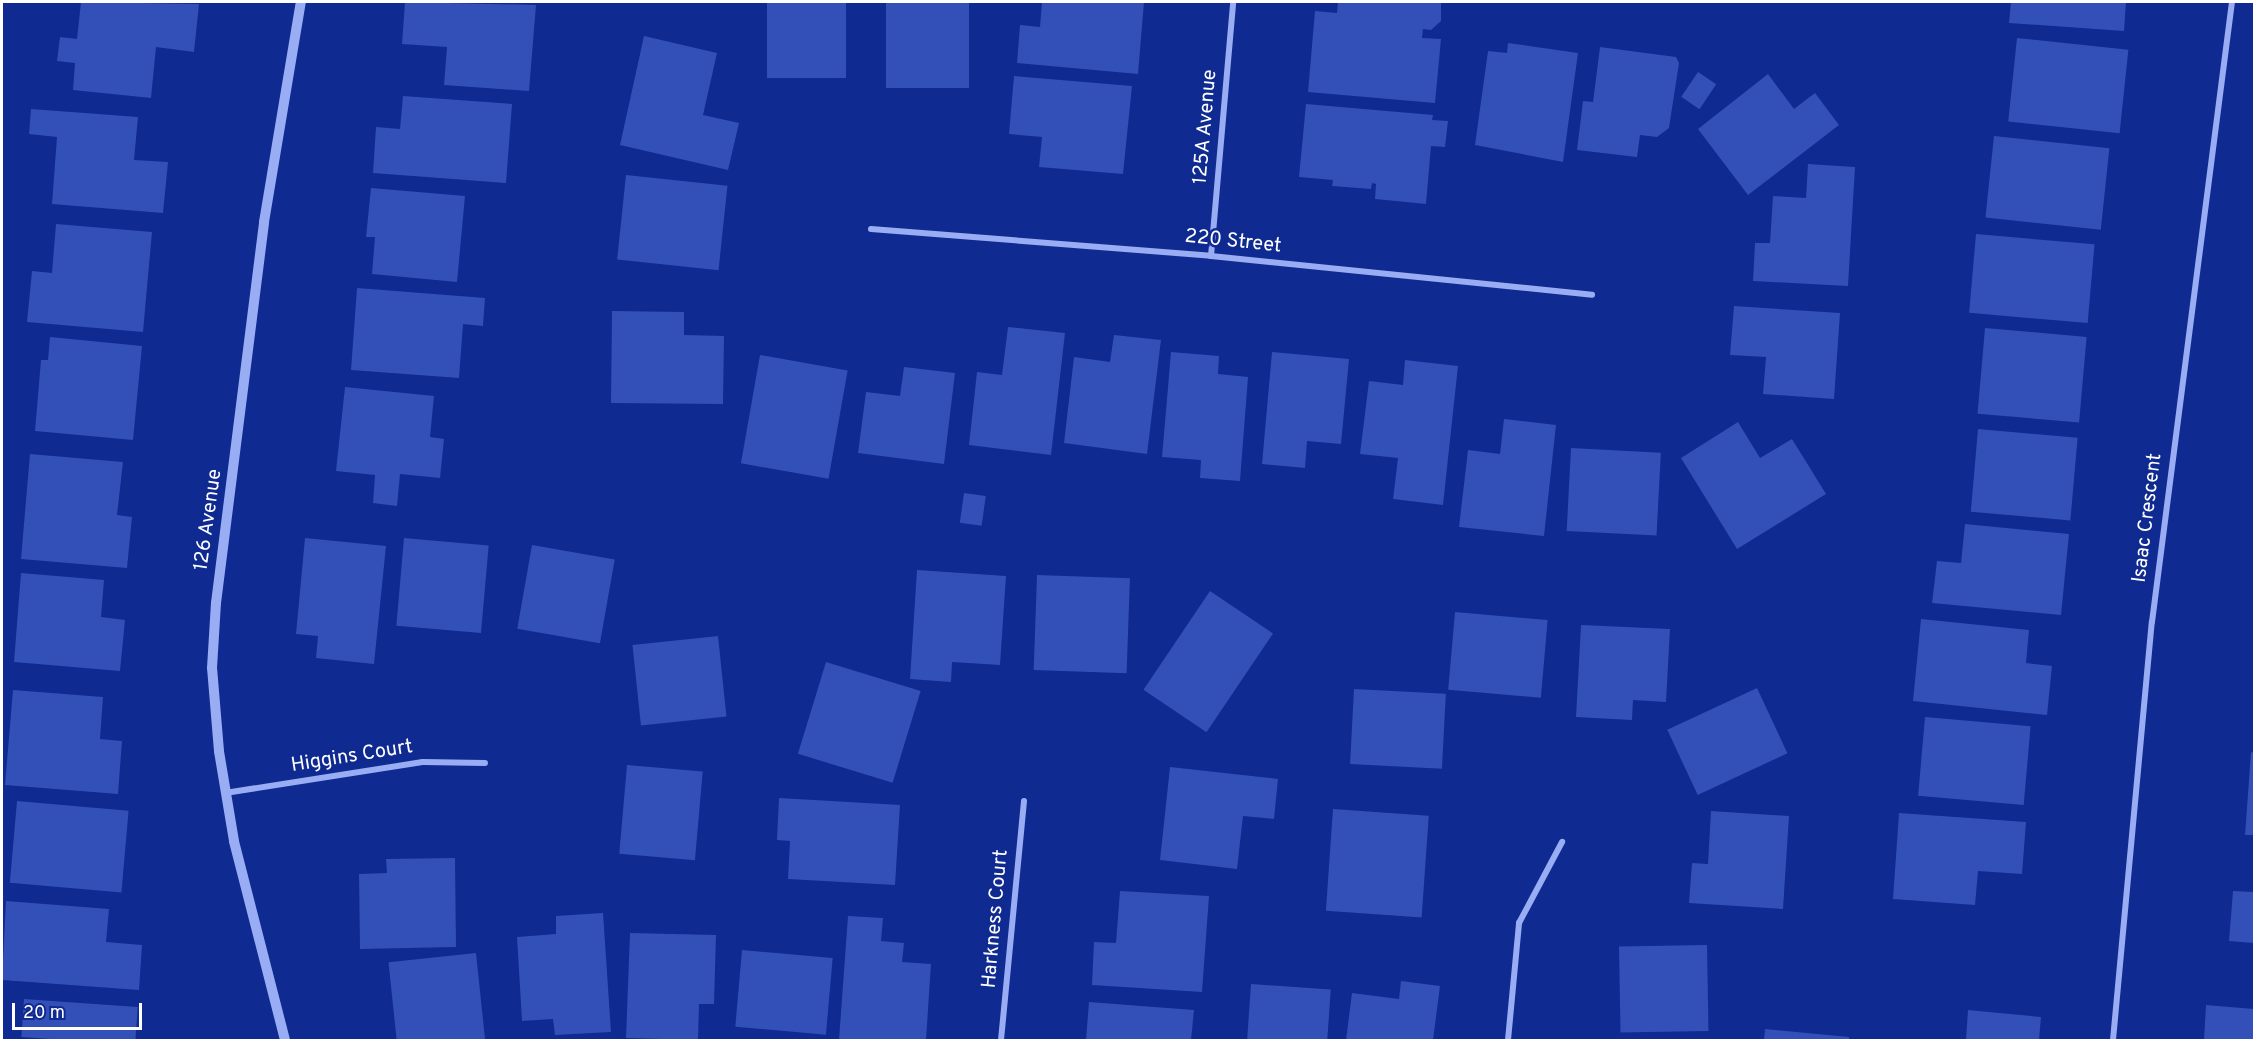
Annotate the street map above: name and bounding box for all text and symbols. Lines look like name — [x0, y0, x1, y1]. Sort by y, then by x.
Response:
street label: 125A Avenue — [1189, 68, 1223, 186]
street label: 220 Street — [1183, 225, 1283, 259]
street label: Isaac Crescent — [2128, 452, 2168, 584]
street label: 126 Avenue — [190, 467, 228, 573]
street label: Higgins Court — [289, 736, 415, 778]
street label: Harkness Court — [978, 848, 1014, 990]
scale bar — [15, 991, 146, 1029]
text: 20 m — [23, 1002, 65, 1025]

